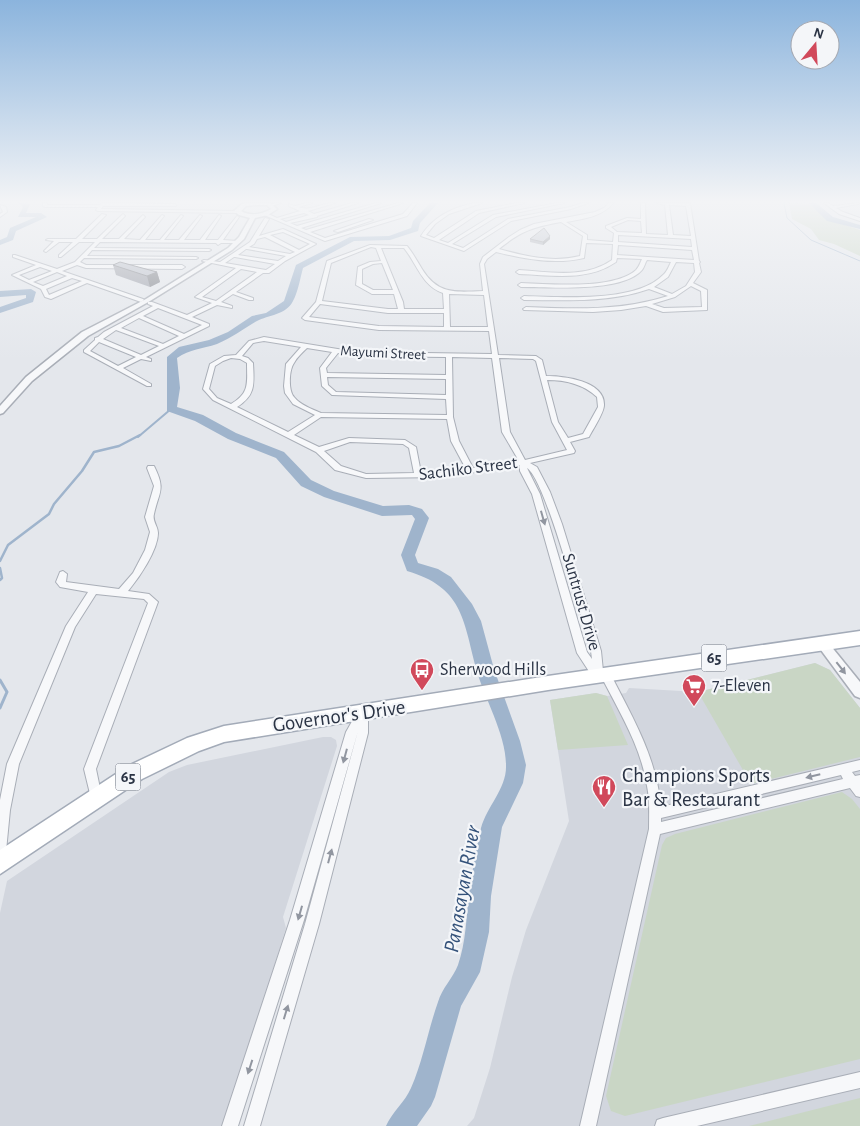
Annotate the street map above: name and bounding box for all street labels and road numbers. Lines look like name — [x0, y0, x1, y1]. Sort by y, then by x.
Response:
street label: Mayumi Street — [340, 343, 426, 363]
street label: Sachiko Street — [418, 454, 519, 484]
street label: Suntrust Drive — [559, 551, 603, 653]
road number: 65 — [702, 644, 726, 671]
street label: Governor's Drive — [271, 696, 407, 736]
road number: 65 — [116, 764, 140, 790]

